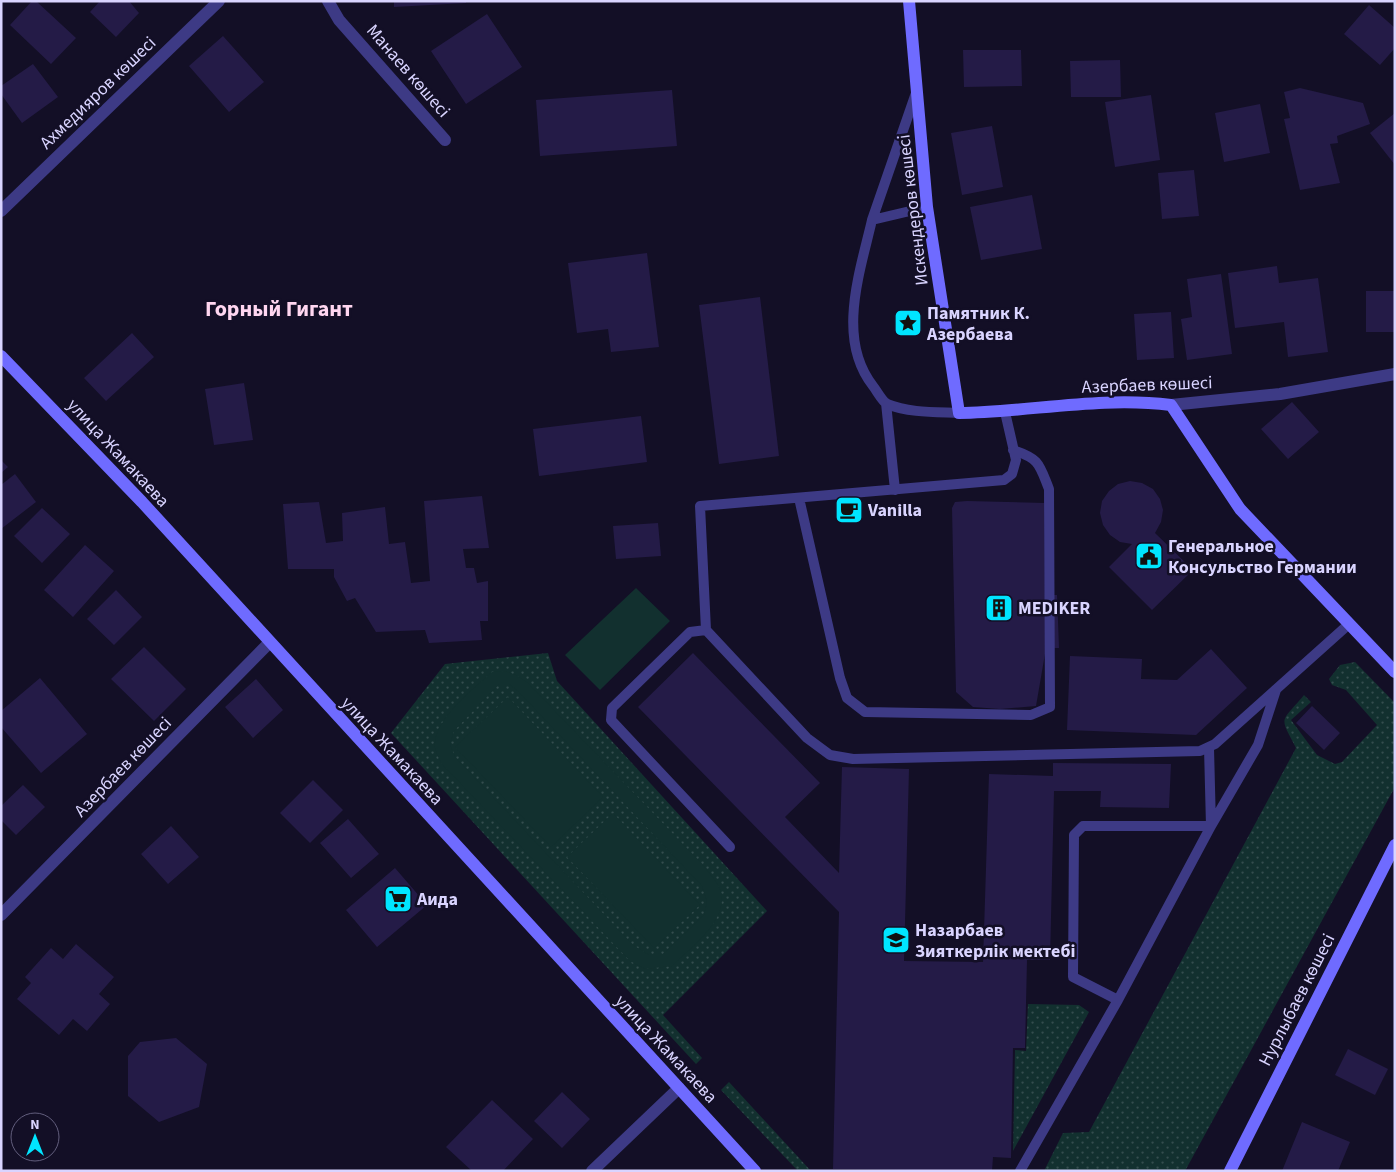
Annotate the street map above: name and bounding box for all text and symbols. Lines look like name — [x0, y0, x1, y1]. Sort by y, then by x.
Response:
street label: Манаев көшесі — [360, 19, 456, 123]
street label: Ахмедияров көшесі — [34, 31, 162, 155]
street label: Искендеров көшесі — [891, 133, 935, 287]
district label: Горный Гигант — [205, 293, 353, 325]
place label: Памятник К. Азербаева — [926, 301, 1030, 347]
place icon: Памятник К. Азербаева — [893, 308, 923, 338]
street label: Азербаев көшесі — [1081, 370, 1213, 400]
street label: улица Жамакаева — [61, 393, 175, 513]
cafe icon: Vanilla — [834, 495, 864, 525]
place label: Vanilla — [867, 498, 922, 523]
place label: Генеральное Консульство Германии — [1168, 534, 1357, 580]
public building icon: Генеральное Консульство Германии — [1134, 541, 1164, 571]
building icon: MEDIKER — [984, 593, 1014, 623]
place label: MEDIKER — [1018, 596, 1090, 621]
street label: улица Жамакаева — [335, 691, 449, 811]
street label: Азербаев көшесі — [69, 711, 177, 823]
supermarket icon: Аида — [383, 884, 413, 914]
place label: Аида — [416, 887, 458, 912]
place label: Назарбаев Зияткерлік мектебі — [915, 918, 1075, 964]
school or university icon: Назарбаев Зияткерлік мектебі — [881, 925, 911, 955]
street label: Нурлыбаев көшесі — [1253, 929, 1341, 1071]
street label: улица Жамакаева — [609, 989, 723, 1109]
north arrow — [10, 1112, 60, 1162]
text: N — [30, 1115, 40, 1135]

